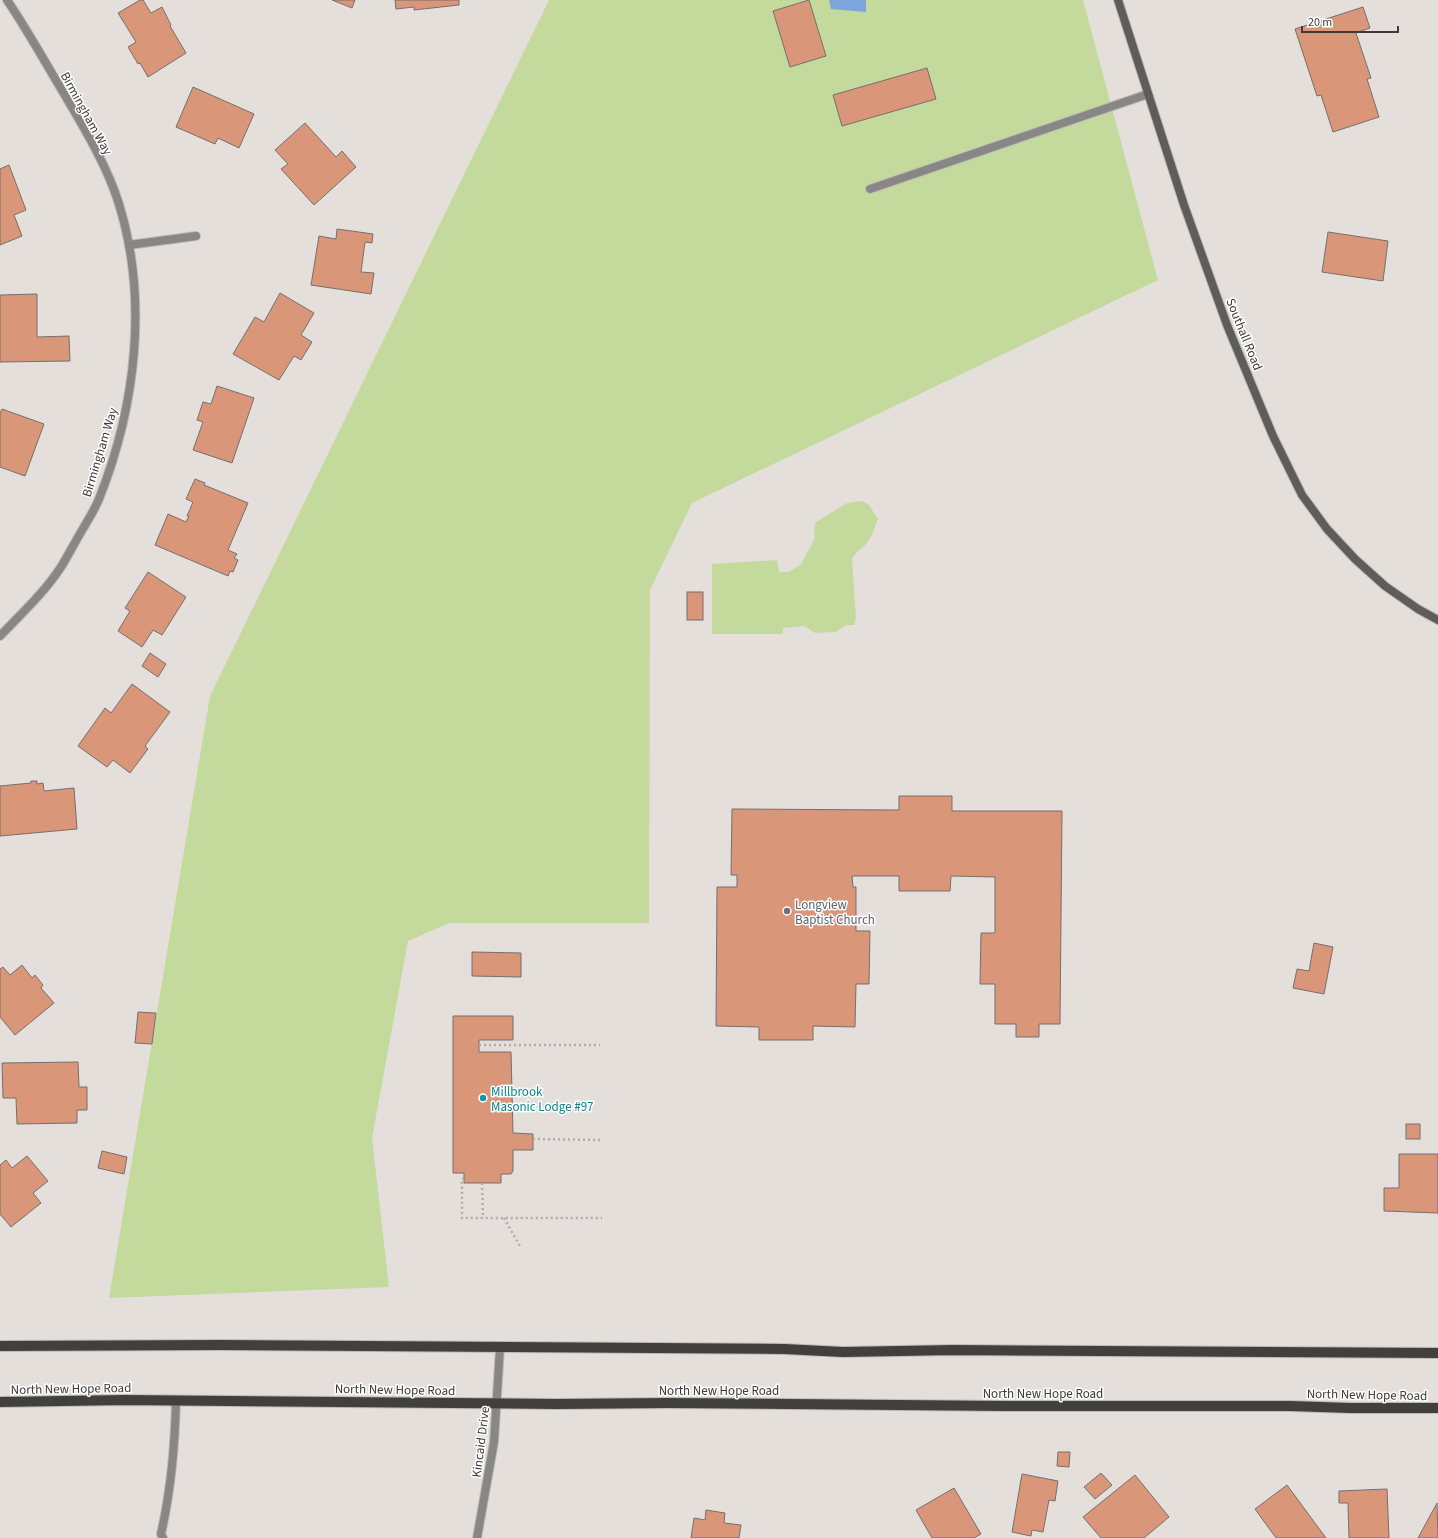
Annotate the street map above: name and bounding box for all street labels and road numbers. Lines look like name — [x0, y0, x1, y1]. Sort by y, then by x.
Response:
street label: Birmingham Way — [56, 69, 116, 158]
street label: Southall Road — [1221, 296, 1267, 373]
street label: Birmingham Way — [78, 405, 122, 499]
street label: North New Hope Road — [11, 1379, 131, 1399]
street label: North New Hope Road — [335, 1380, 455, 1400]
street label: North New Hope Road — [659, 1382, 779, 1400]
street label: North New Hope Road — [983, 1385, 1103, 1403]
street label: North New Hope Road — [1307, 1385, 1427, 1405]
street label: Kincaid Drive — [468, 1406, 494, 1479]

